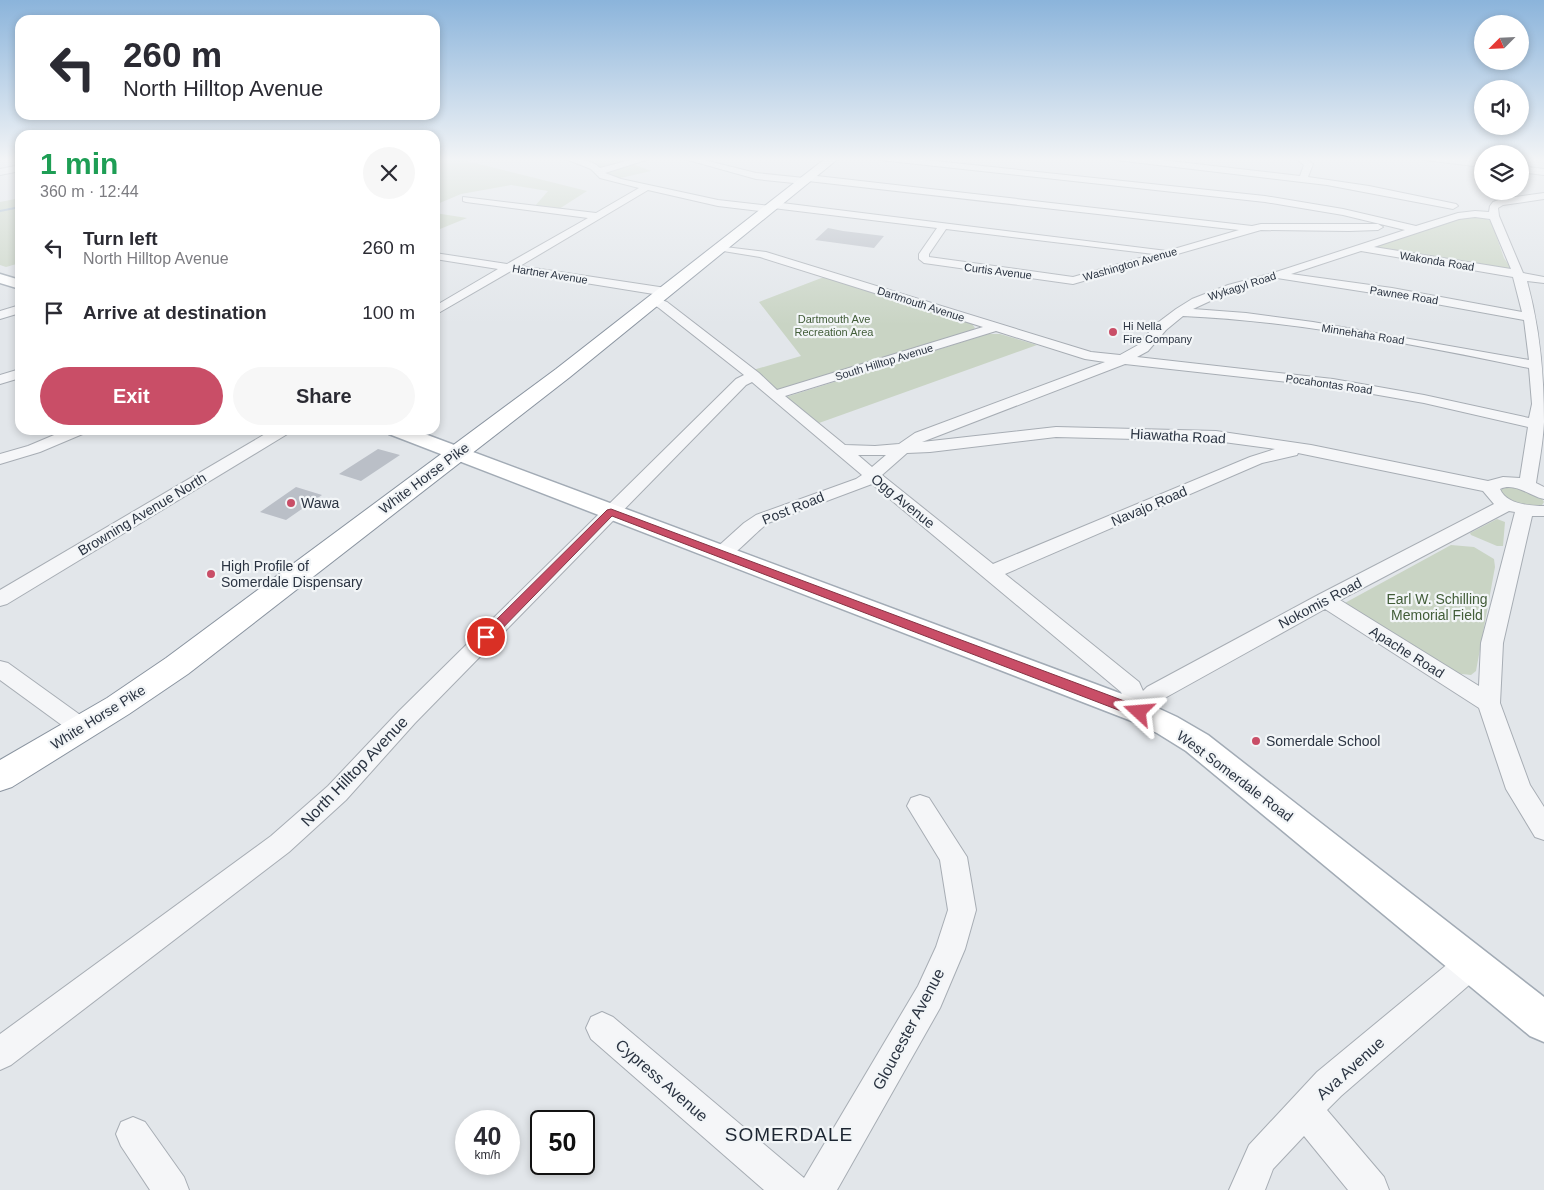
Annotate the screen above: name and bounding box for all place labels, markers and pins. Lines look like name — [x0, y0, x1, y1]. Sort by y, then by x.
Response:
place label: Hi Nella Fire Company — [1123, 320, 1193, 345]
marker: Hi Nella Fire Company — [1107, 326, 1119, 338]
place label: Wawa — [301, 495, 340, 511]
marker: Wawa — [285, 497, 297, 509]
place label: High Profile of Somerdale Dispensary — [221, 558, 363, 590]
marker: High Profile of Somerdale Dispensary — [205, 568, 217, 580]
pin — [465, 616, 507, 658]
place label: Somerdale School — [1266, 733, 1380, 749]
marker: Somerdale School — [1250, 735, 1262, 747]

